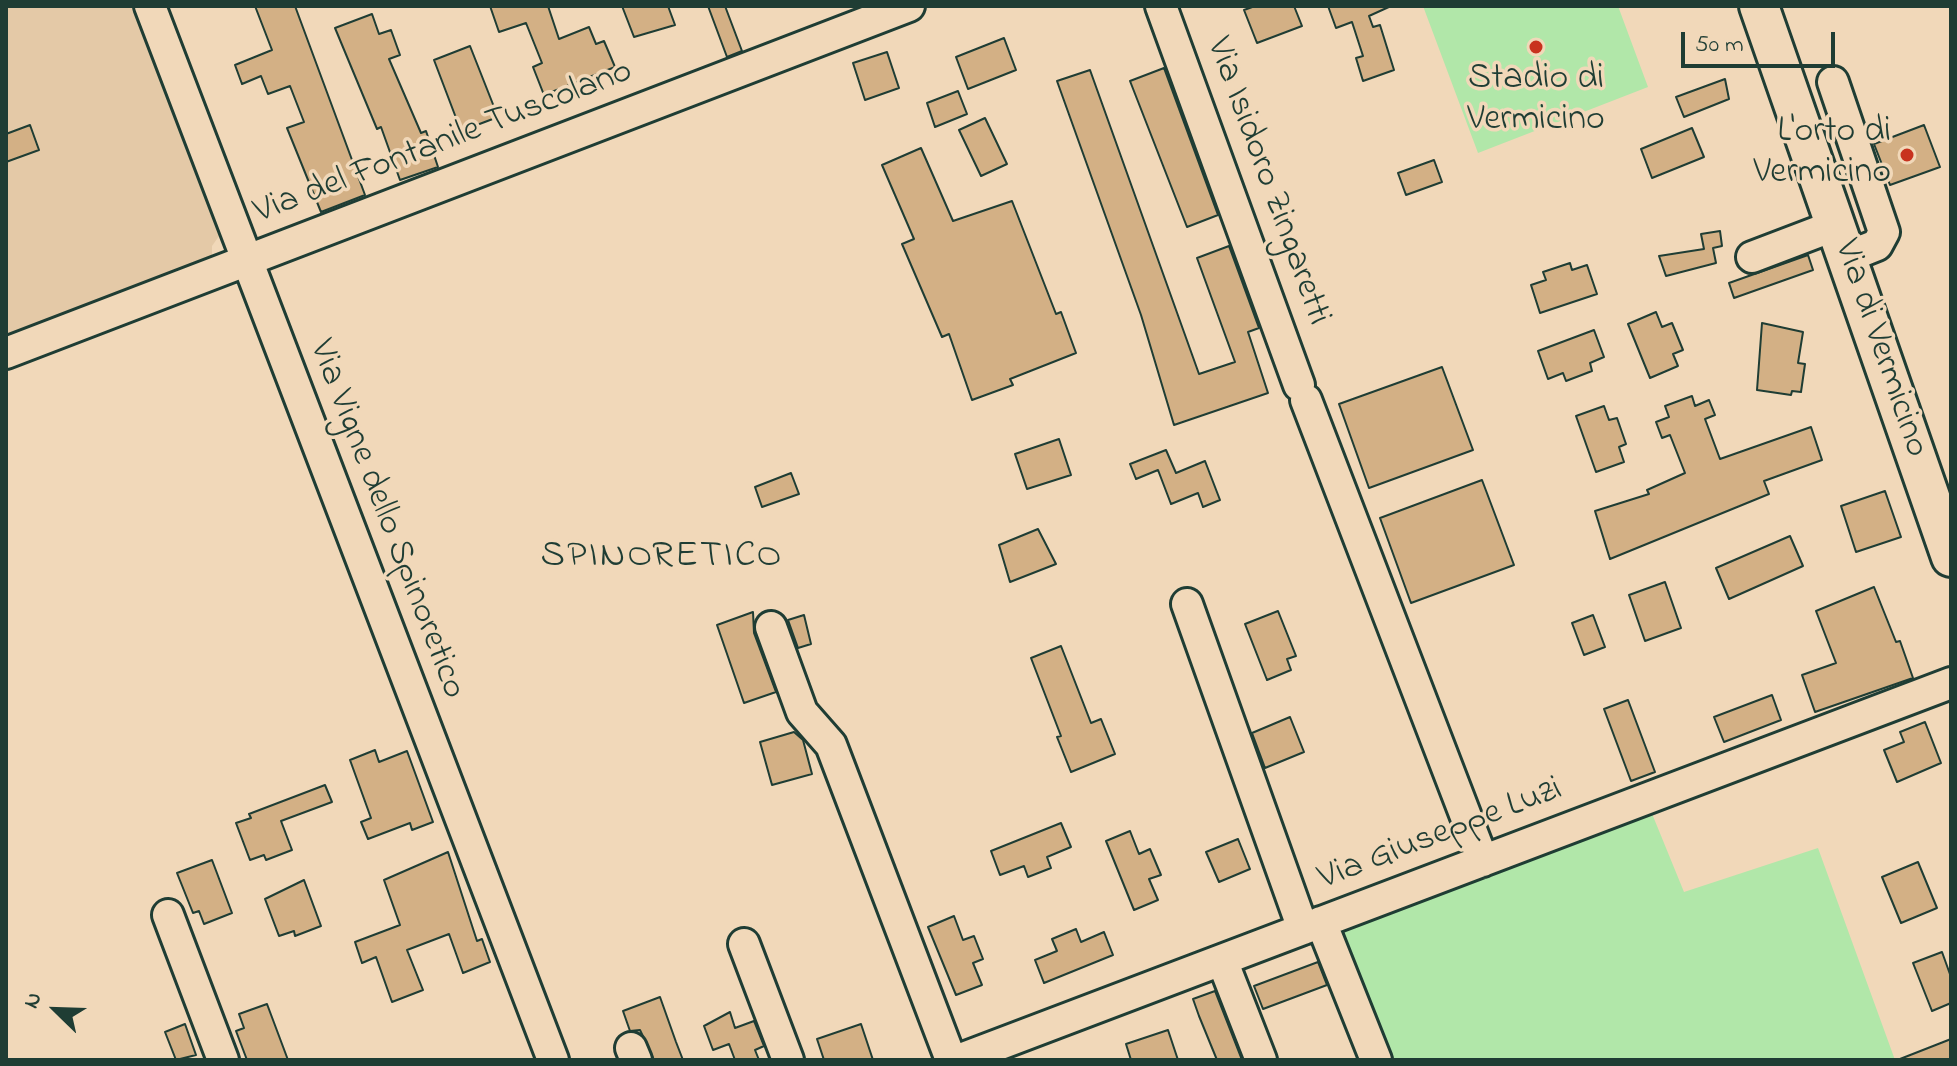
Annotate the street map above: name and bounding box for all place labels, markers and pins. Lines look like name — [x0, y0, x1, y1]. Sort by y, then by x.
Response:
marker: Stadio di Vermicino — [1527, 38, 1545, 56]
place label: Stadio di Vermicino — [1467, 59, 1605, 144]
place label: L'orto di Vermicino — [1753, 112, 1891, 197]
marker: L'orto di Vermicino — [1898, 146, 1916, 164]

